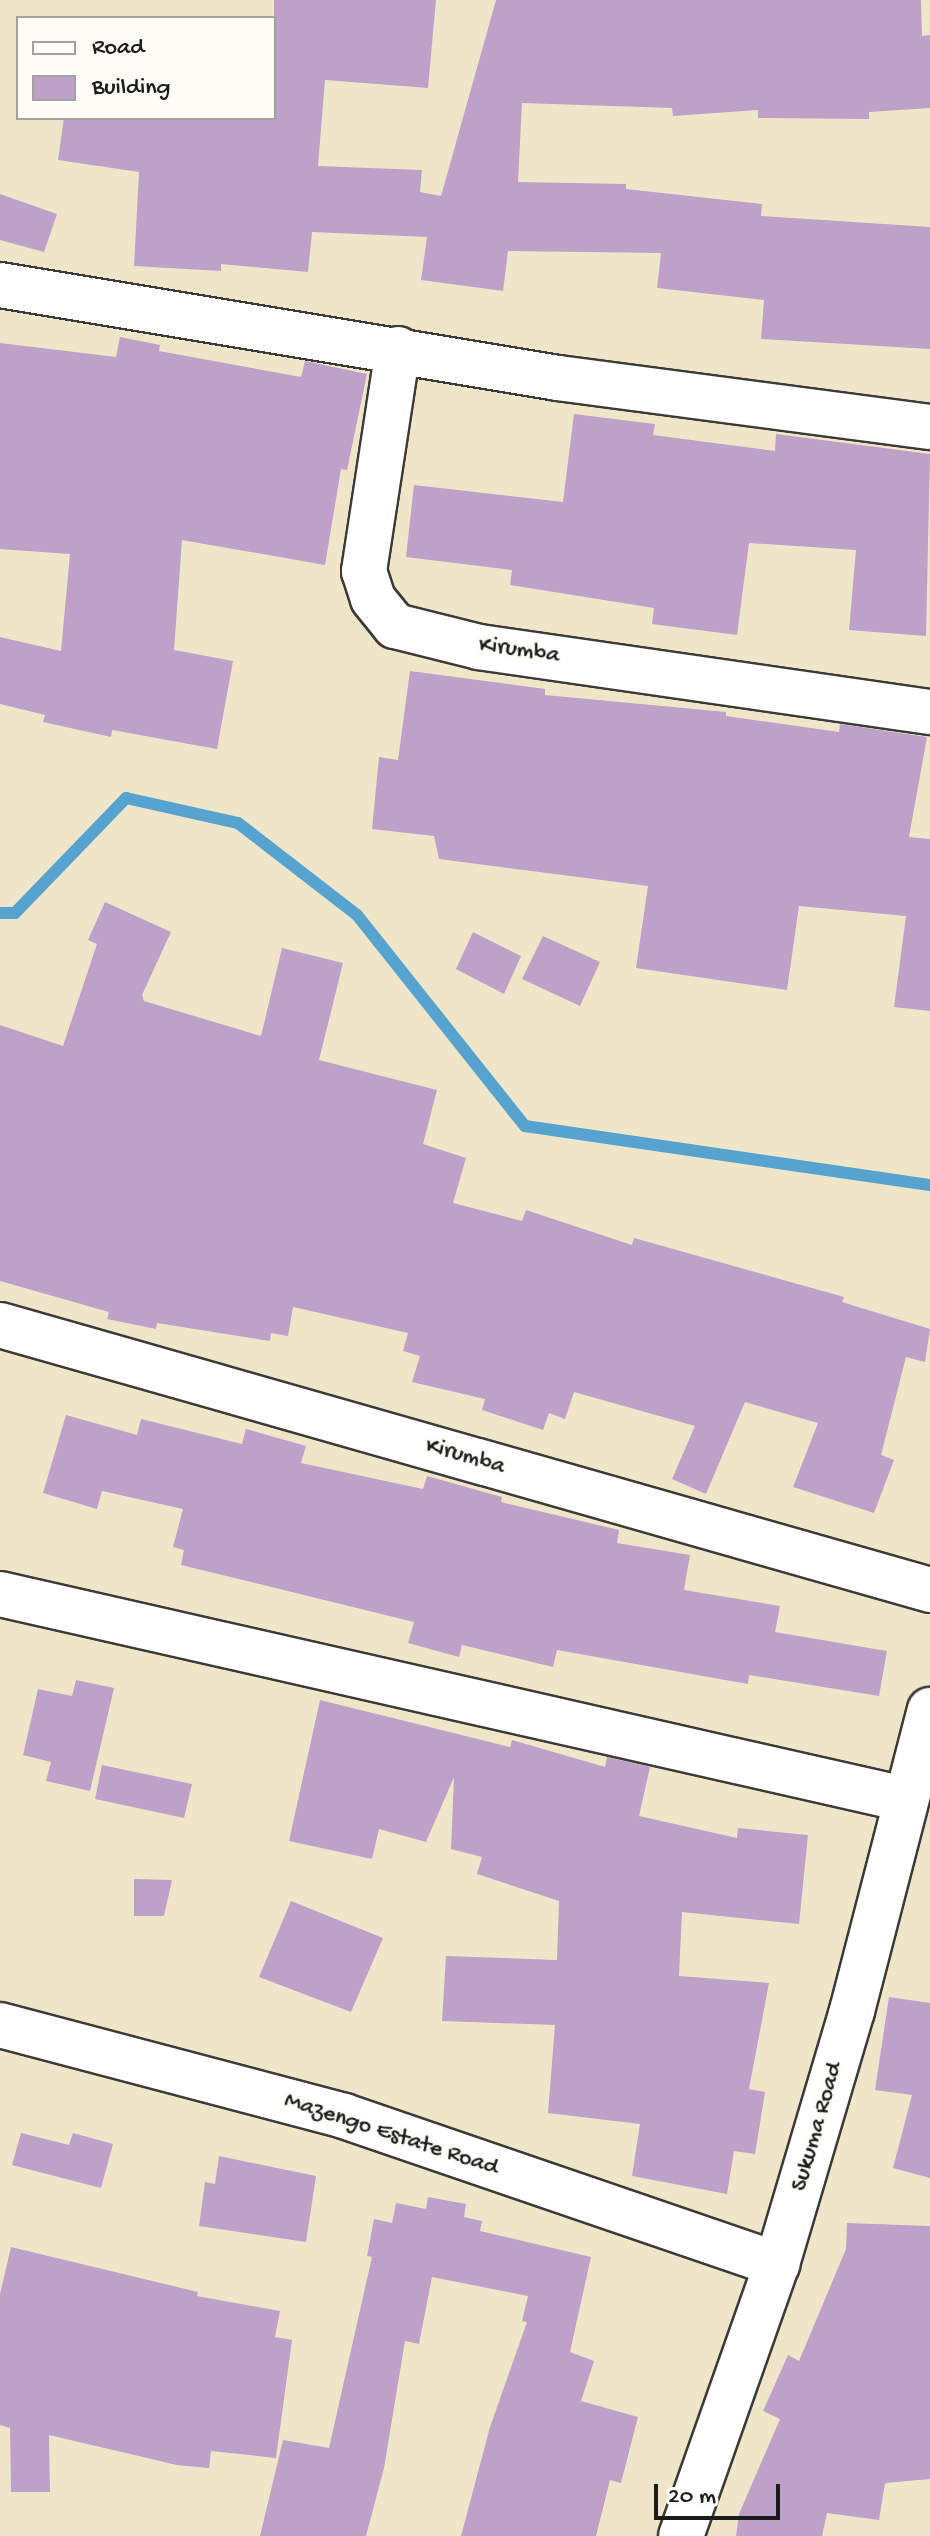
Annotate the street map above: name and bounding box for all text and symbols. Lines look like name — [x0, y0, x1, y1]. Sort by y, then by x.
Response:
legend — [16, 16, 276, 120]
text: Road — [92, 34, 144, 63]
text: Building — [92, 74, 170, 103]
street label: Kirumba — [477, 631, 561, 671]
street label: Kirumba — [422, 1432, 508, 1482]
street label: Sukuma Road — [786, 2059, 850, 2195]
street label: Mazengo Estate Road — [280, 2087, 502, 2183]
scale bar — [658, 2468, 784, 2518]
text: 20 m — [668, 2483, 716, 2512]

